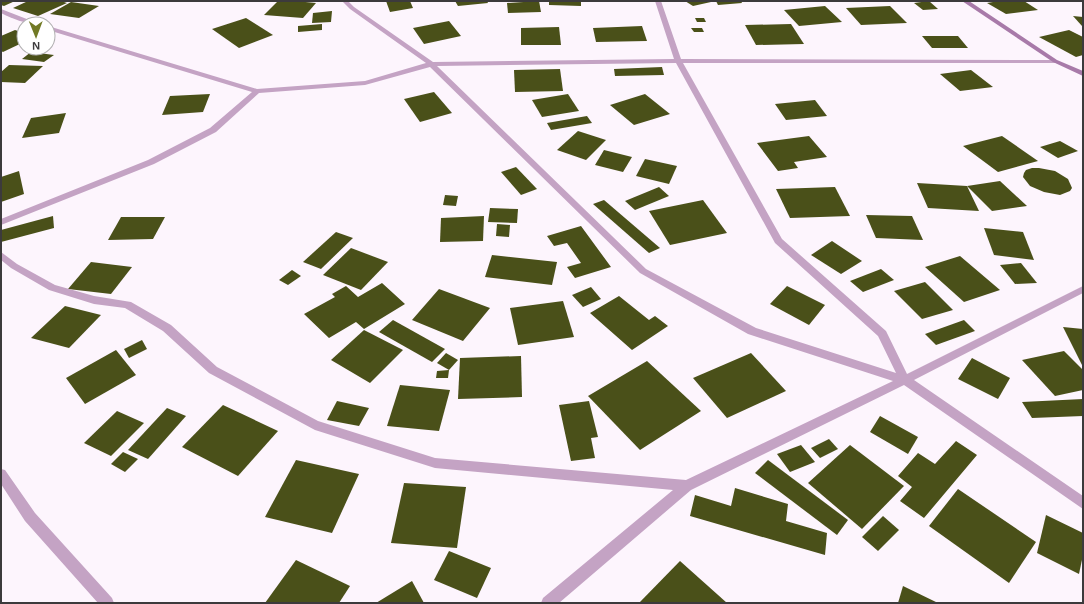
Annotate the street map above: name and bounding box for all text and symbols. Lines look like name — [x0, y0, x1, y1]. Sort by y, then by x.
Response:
north arrow — [16, 16, 56, 56]
text: N — [32, 40, 40, 52]

